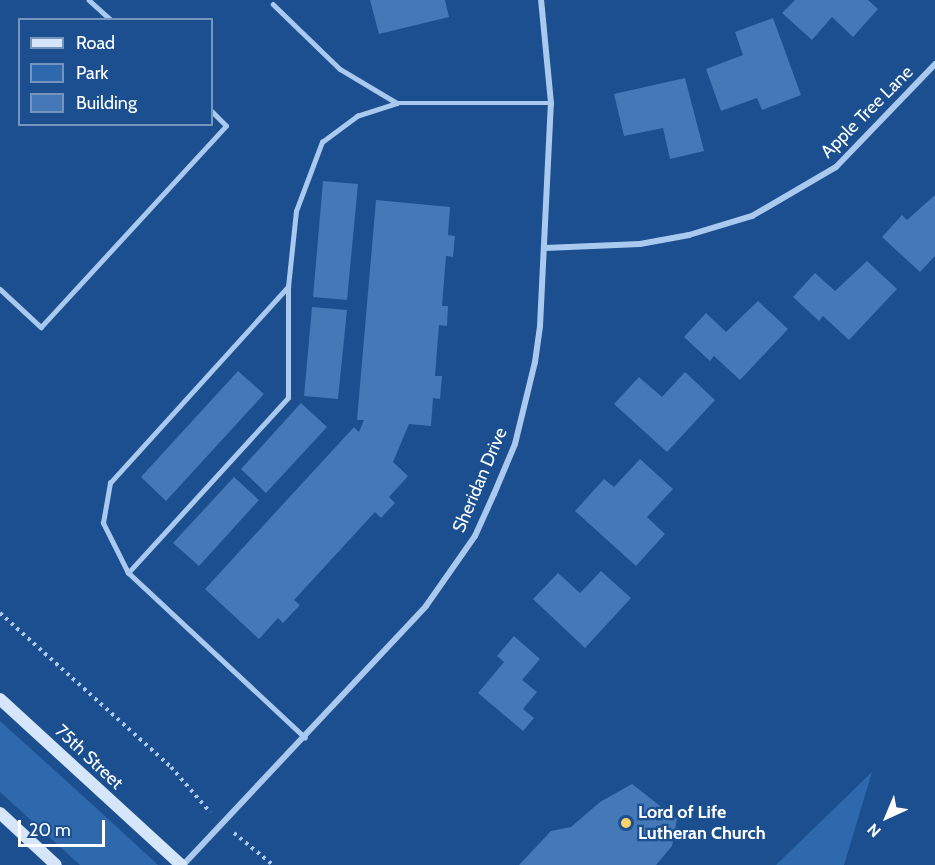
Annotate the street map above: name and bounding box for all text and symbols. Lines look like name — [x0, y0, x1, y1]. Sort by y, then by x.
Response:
legend — [18, 18, 213, 126]
text: Road — [76, 32, 115, 54]
street label: Apple Tree Lane — [816, 61, 918, 163]
text: Park — [76, 62, 108, 84]
text: Building — [76, 92, 137, 114]
street label: Sheridan Drive — [448, 424, 512, 536]
street label: 75th Street — [51, 720, 127, 794]
north arrow — [857, 787, 917, 847]
place label: Lord of Life Lutheran Church — [638, 802, 766, 844]
scale bar — [21, 808, 108, 846]
marker: Lord of Life Lutheran Church — [619, 816, 633, 830]
text: 20 m — [29, 819, 71, 841]
text: N — [863, 820, 885, 841]

